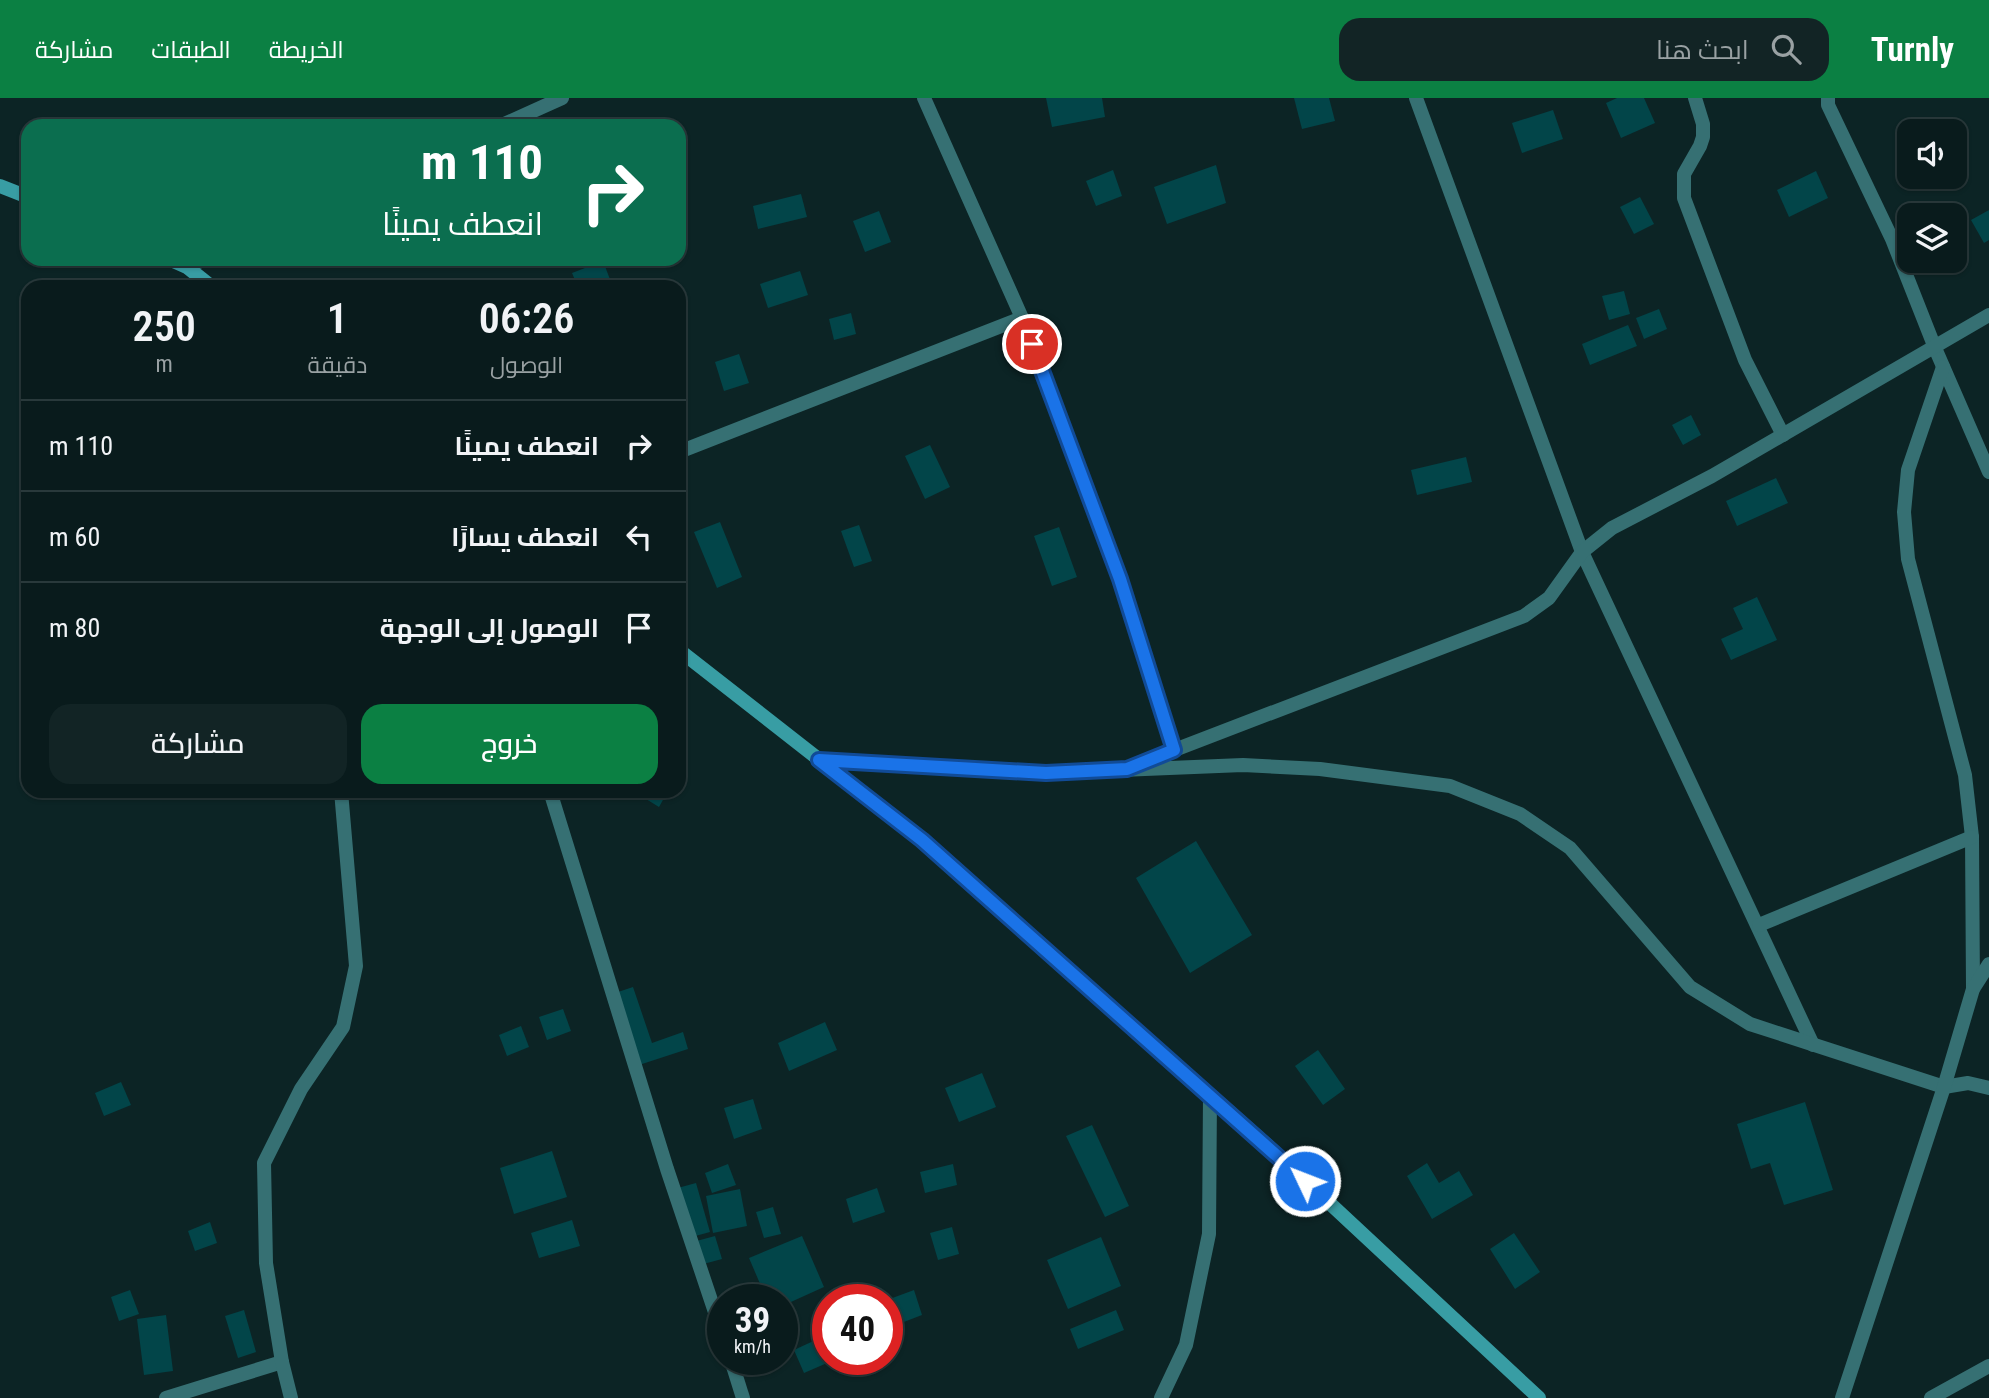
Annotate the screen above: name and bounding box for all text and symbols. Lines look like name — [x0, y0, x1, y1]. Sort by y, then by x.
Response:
search box — [1339, 18, 1829, 81]
icon: search — [1767, 30, 1805, 68]
text: Turnly — [1871, 30, 1954, 69]
text: ابحث هنا — [1656, 35, 1749, 65]
text: مشاركة — [35, 36, 113, 64]
text: الطبقات — [151, 36, 231, 64]
text: الخريطة — [269, 36, 344, 64]
map controls — [1897, 119, 1967, 273]
button: sound — [1897, 119, 1967, 189]
text: 110 m — [421, 134, 543, 191]
icon: right — [567, 147, 658, 238]
button: layers — [1897, 203, 1967, 273]
text: انعطف يمينًا — [382, 205, 543, 243]
text: 1 — [327, 294, 348, 343]
text: 06:26 — [479, 294, 574, 343]
text: 250 — [133, 302, 196, 351]
pin — [1002, 314, 1062, 374]
icon: arrive — [1013, 325, 1051, 363]
text: m — [156, 351, 173, 378]
text: دقيقة — [307, 352, 367, 379]
text: الوصول — [490, 352, 563, 379]
icon: right — [620, 427, 658, 465]
text: 110 m — [49, 431, 113, 461]
text: انعطف يمينًا — [454, 431, 599, 461]
icon: left — [620, 518, 658, 556]
text: 60 m — [49, 522, 100, 552]
text: انعطف يسارًا — [451, 522, 599, 552]
icon: arrive — [620, 609, 658, 647]
text: 80 m — [49, 613, 100, 643]
text: الوصول إلى الوجهة — [380, 613, 599, 643]
button: مشاركة — [49, 704, 347, 784]
button: خروج — [361, 704, 658, 784]
position arrow — [1268, 1144, 1342, 1218]
speed limit sign: 40 — [812, 1284, 903, 1375]
text: 39 — [735, 1300, 770, 1341]
text: km/h — [734, 1336, 771, 1357]

